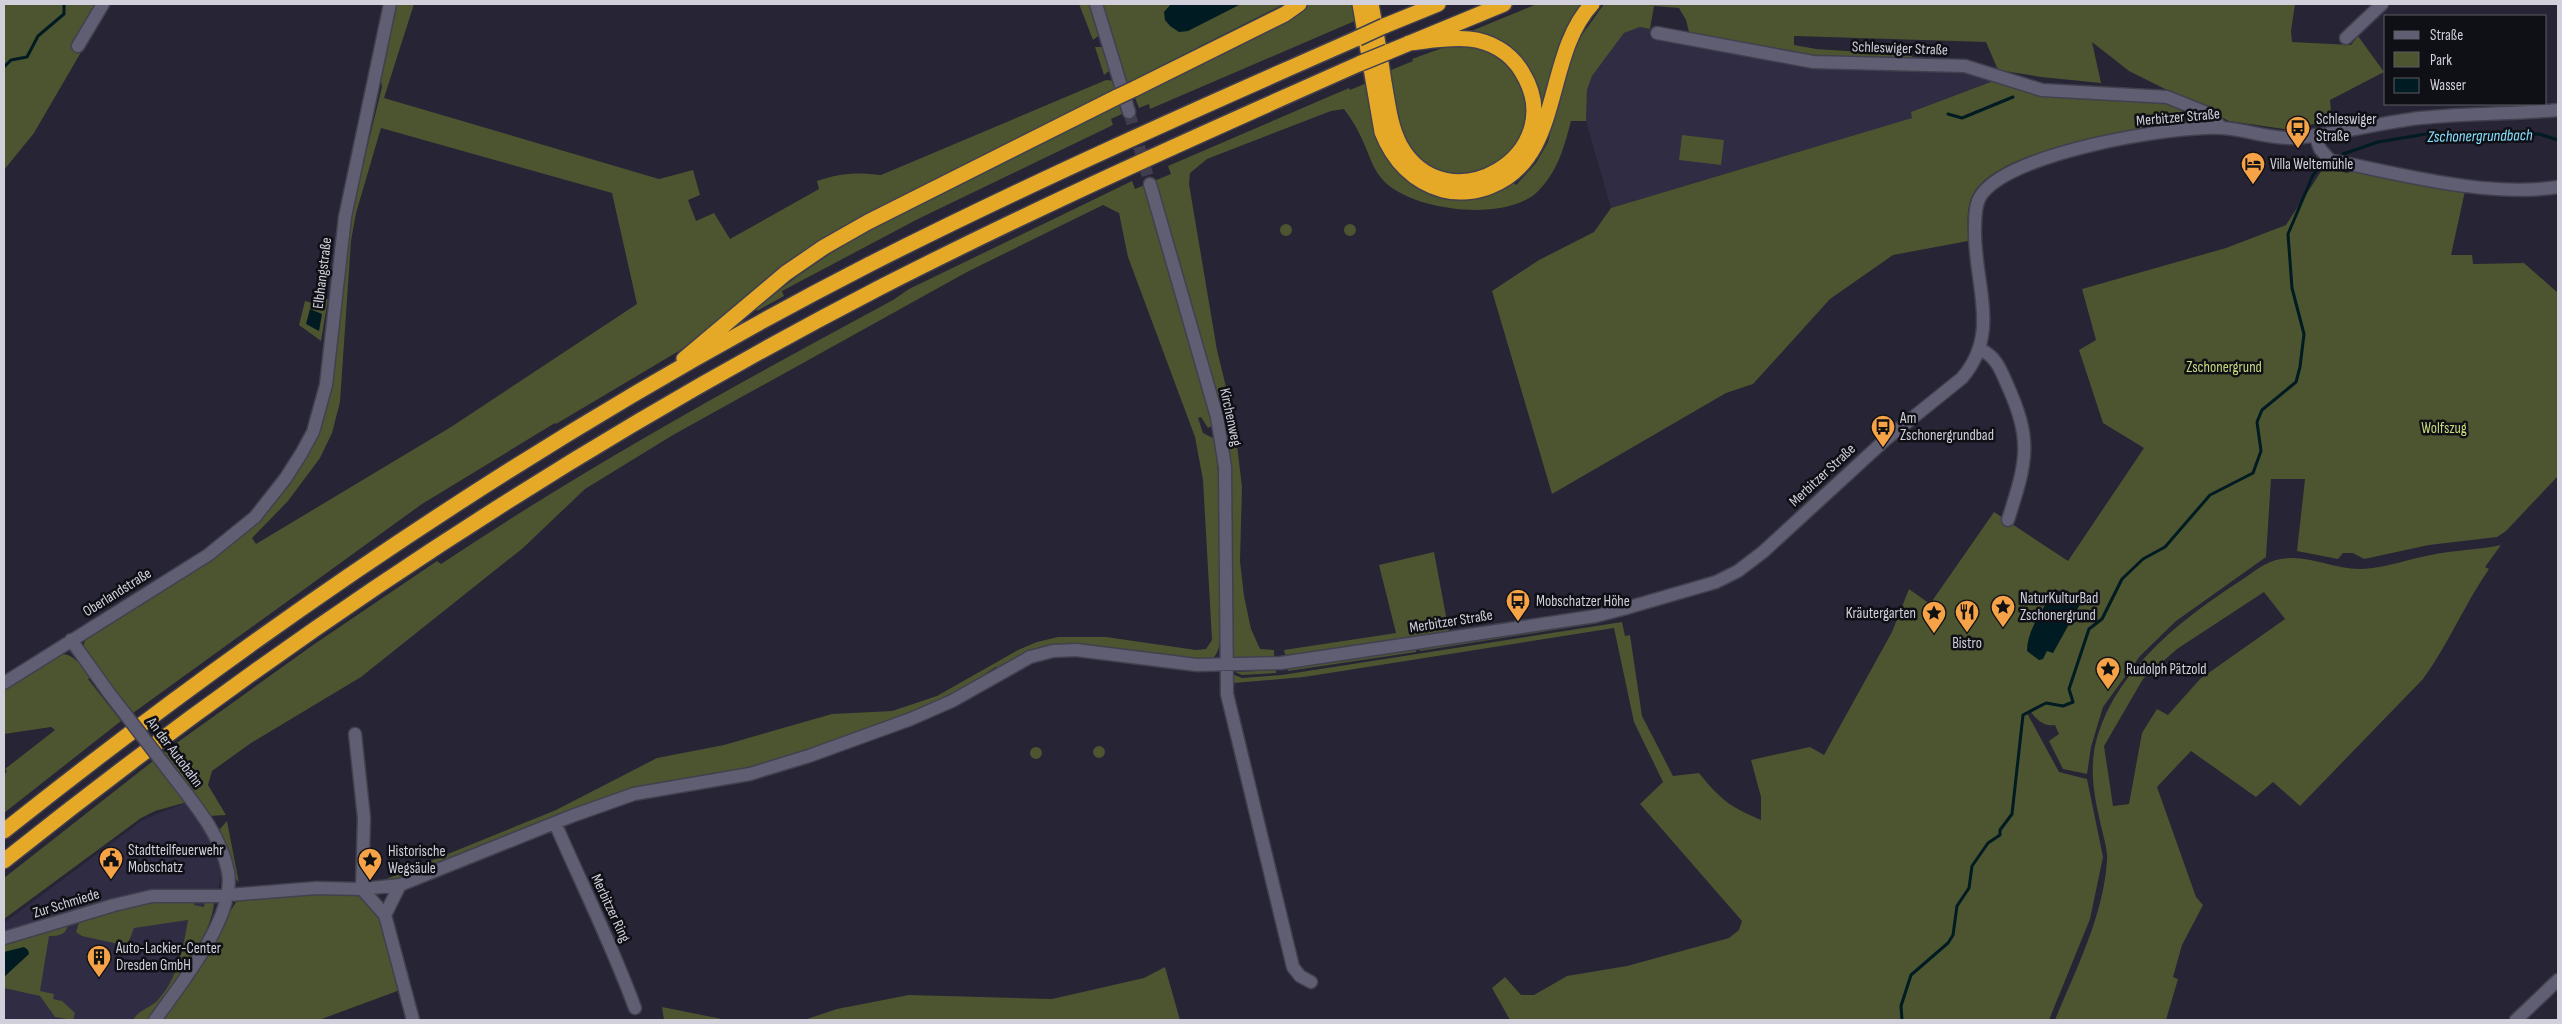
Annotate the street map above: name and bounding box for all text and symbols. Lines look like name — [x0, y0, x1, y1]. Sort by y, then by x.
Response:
legend — [2384, 15, 2547, 105]
text: Straße — [2430, 26, 2463, 45]
street label: Schleswiger Straße — [1852, 37, 1948, 60]
text: Park — [2430, 51, 2452, 70]
text: Wasser — [2430, 76, 2467, 95]
street label: Merbitzer Straße — [2135, 104, 2221, 131]
place label: Schleswiger Straße — [2316, 110, 2377, 146]
bus stop icon: Schleswiger Straße — [2285, 115, 2311, 149]
water label: Zschonergrundbach — [2426, 126, 2533, 147]
hotel icon: Villa Weltemühle — [2240, 151, 2266, 185]
place label: Villa Weltemühle — [2270, 155, 2353, 174]
street label: Elbhangstraße — [309, 236, 336, 310]
park label: Zschonergrund — [2186, 358, 2262, 377]
street label: Kirchenweg — [1215, 386, 1246, 448]
place label: Am Zschonergrundbad — [1899, 409, 1994, 445]
bus stop icon: Am Zschonergrundbad — [1870, 414, 1896, 448]
park label: Wolfszug — [2421, 419, 2467, 438]
street label: Merbitzer Straße — [1785, 440, 1860, 511]
street label: Oberlandstraße — [79, 564, 155, 621]
bus stop icon: Mobschatzer Höhe — [1505, 588, 1531, 622]
place label: NaturKulturBad Zschonergrund — [2020, 589, 2098, 625]
place label: Mobschatzer Höhe — [1536, 592, 1630, 611]
place icon: NaturKulturBad Zschonergrund — [1990, 594, 2016, 628]
restaurant icon: Bistro — [1954, 599, 1980, 633]
place icon: Kräutergarten — [1921, 600, 1947, 634]
place label: Kräutergarten — [1846, 604, 1916, 623]
street label: Merbitzer Straße — [1408, 606, 1494, 637]
place label: Bistro — [1952, 634, 1982, 653]
place icon: Rudolph Pätzold — [2095, 656, 2121, 690]
place label: Rudolph Pätzold — [2126, 660, 2207, 679]
street label: An der Autobahn — [142, 713, 207, 791]
place label: Stadtteilfeuerwehr Mobschatz — [128, 841, 224, 877]
place label: Historische Wegsäule — [388, 842, 445, 878]
public building icon: Stadtteilfeuerwehr Mobschatz — [98, 846, 124, 880]
place icon: Historische Wegsäule — [357, 847, 383, 881]
street label: Merbitzer Ring — [587, 871, 635, 945]
street label: Zur Schmiede — [31, 884, 102, 923]
place label: Auto-Lackier-Center Dresden GmbH — [115, 939, 222, 975]
building icon: Auto-Lackier-Center Dresden GmbH — [86, 944, 112, 978]

